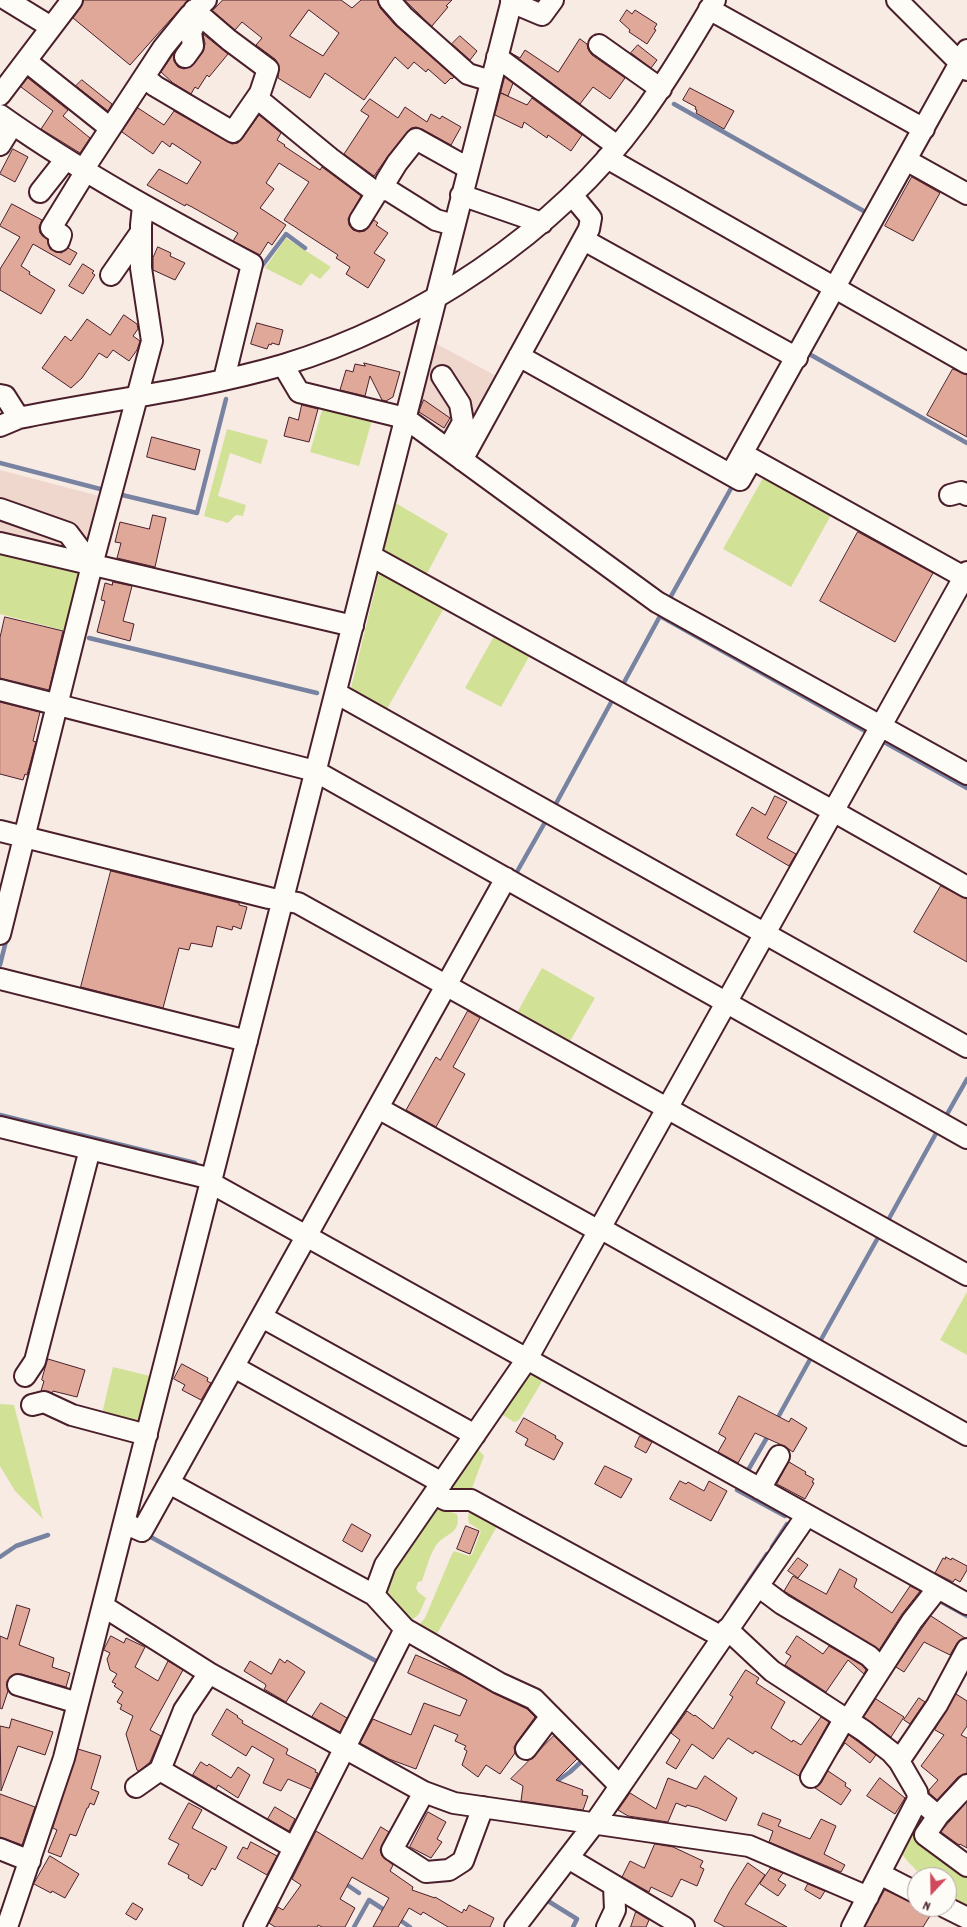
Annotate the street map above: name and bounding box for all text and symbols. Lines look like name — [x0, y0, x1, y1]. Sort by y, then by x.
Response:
north arrow — [907, 1867, 957, 1917]
text: N — [920, 1894, 934, 1916]

